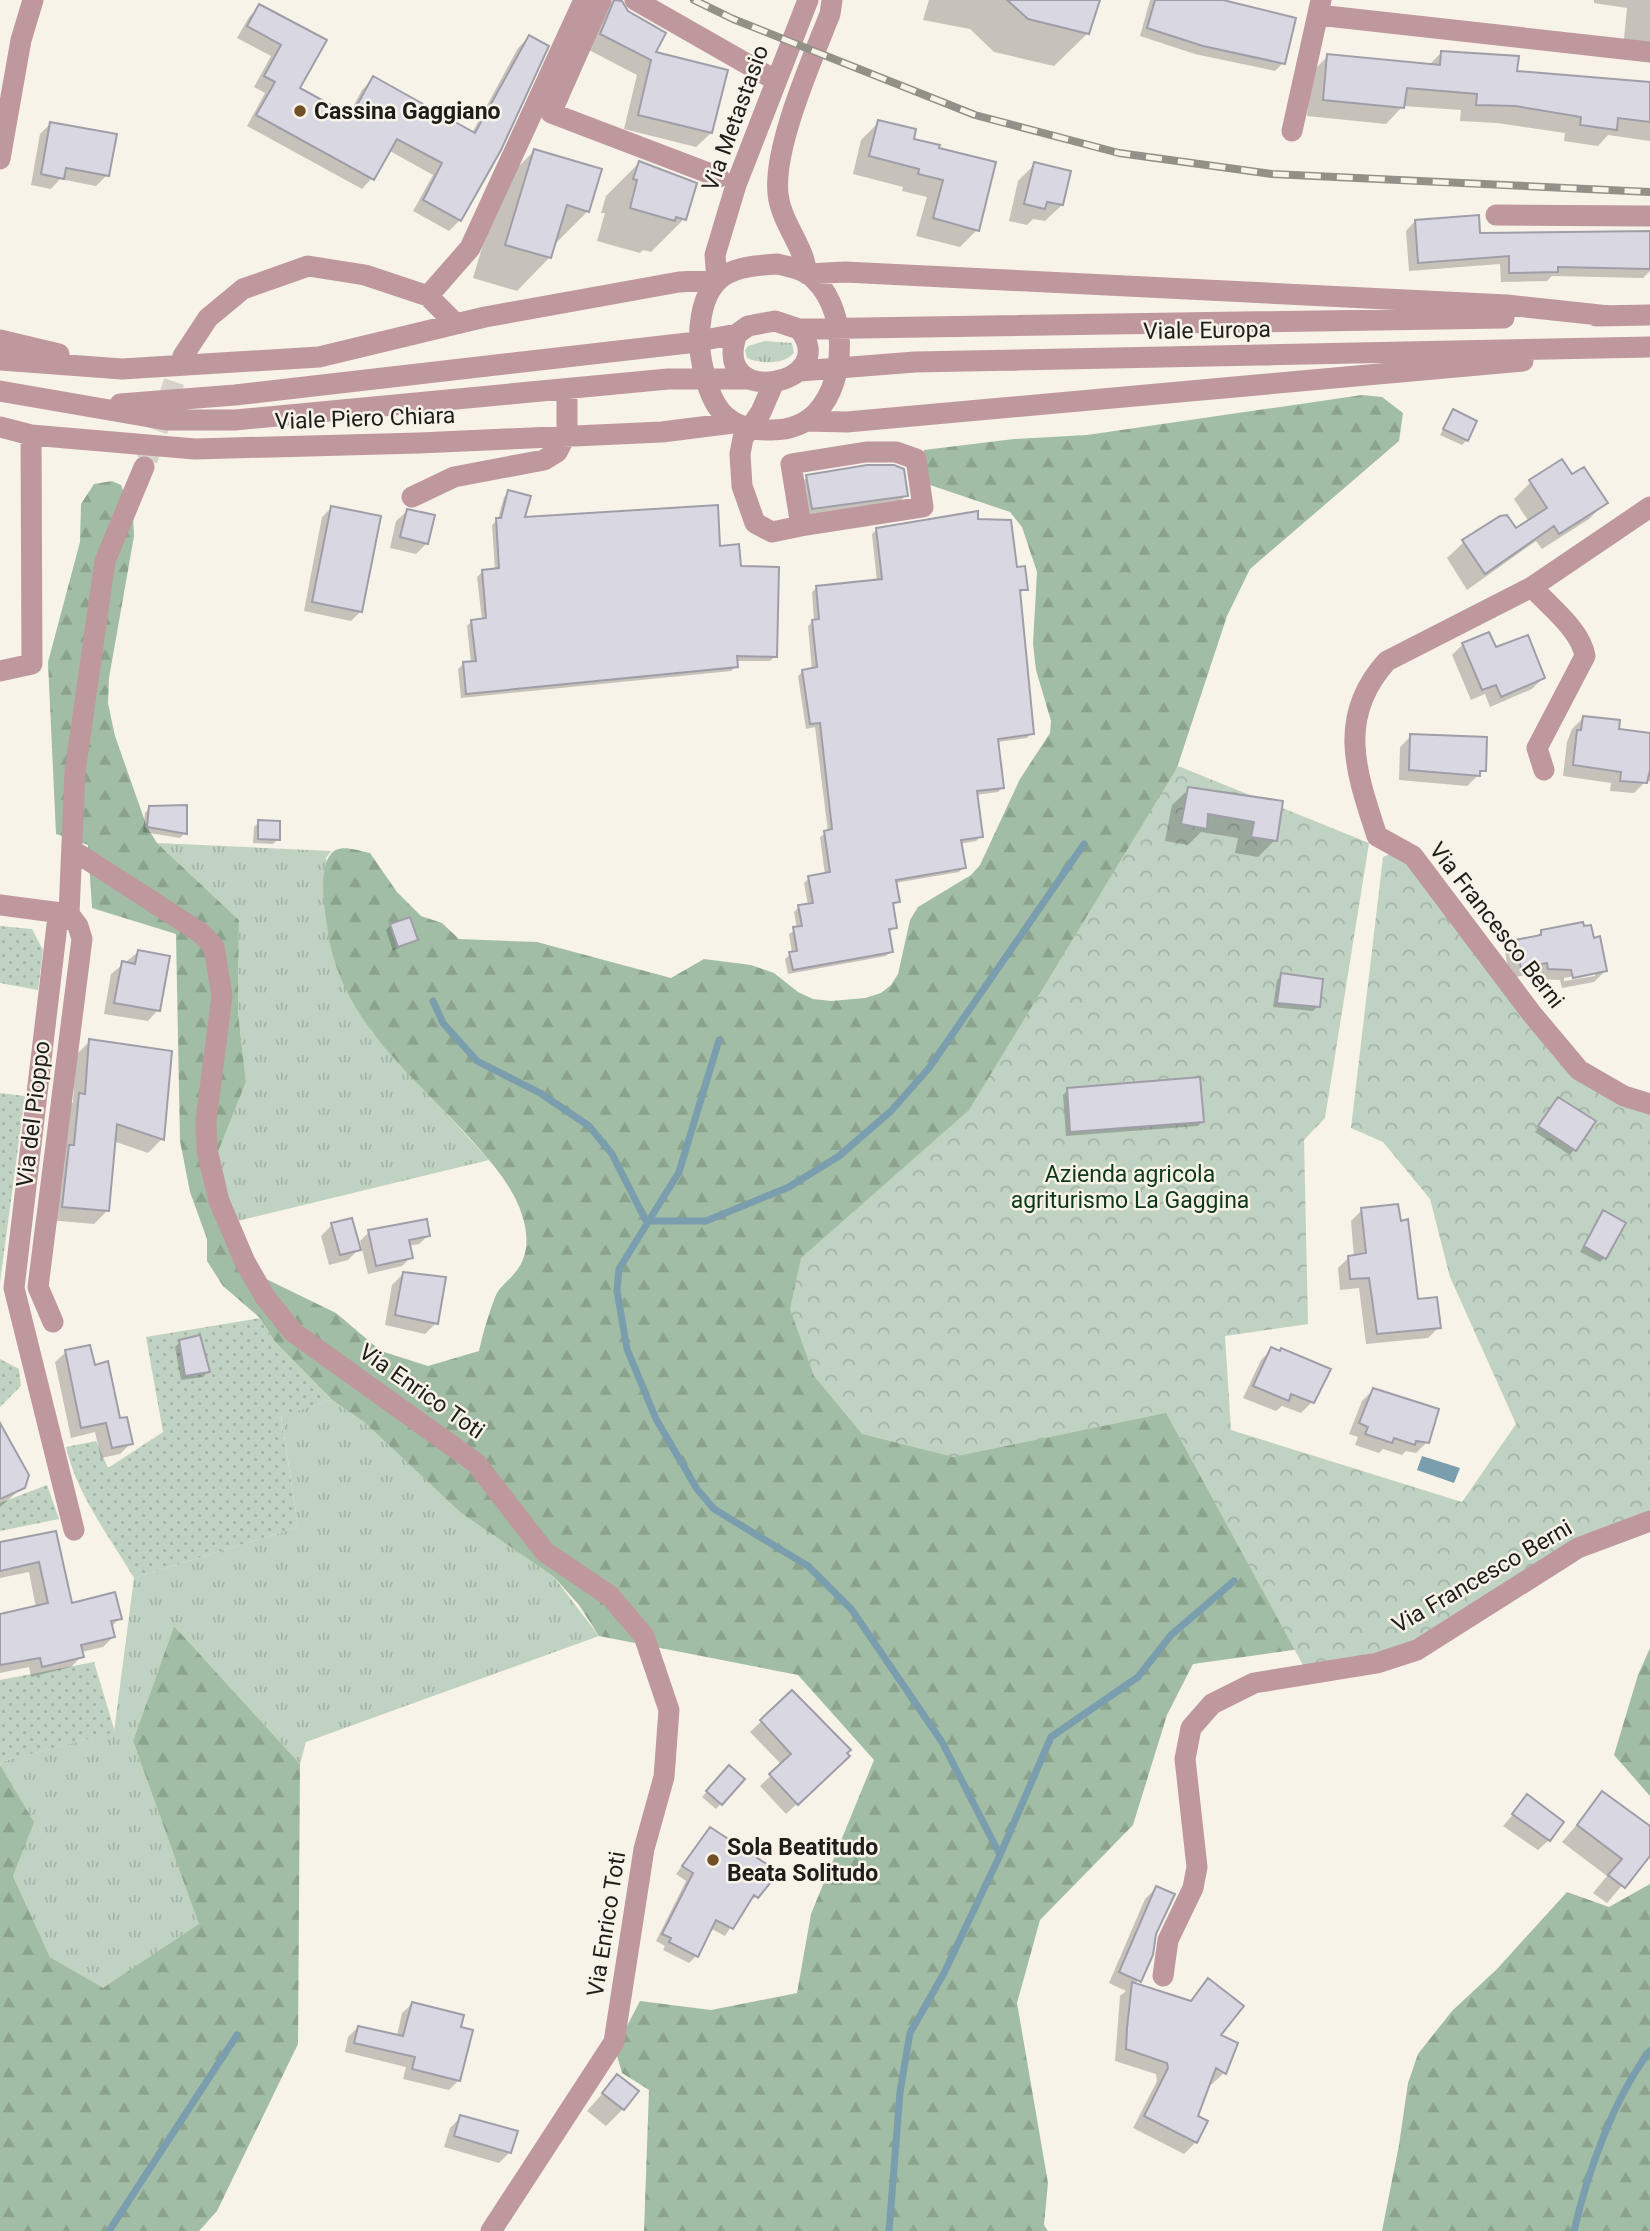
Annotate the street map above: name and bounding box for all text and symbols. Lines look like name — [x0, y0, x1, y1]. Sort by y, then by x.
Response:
street label: Via Metastasio — [697, 42, 774, 195]
place label: Cassina Gaggiano — [314, 98, 501, 125]
marker: Cassina Gaggiano — [292, 103, 308, 119]
street label: Viale Europa — [1143, 316, 1271, 345]
street label: Viale Piero Chiara — [274, 402, 456, 435]
street label: Via Francesco Berni — [1423, 837, 1570, 1014]
street label: Via del Pioppo — [11, 1039, 56, 1189]
park label: Azienda agricola agriturismo La Gaggina — [1011, 1161, 1249, 1214]
street label: Via Enrico Toti — [354, 1338, 490, 1445]
street label: Via Francesco Berni — [1388, 1514, 1577, 1639]
place label: Sola Beatitudo Beata Solitudo — [727, 1834, 878, 1887]
street label: Via Enrico Toti — [582, 1849, 631, 1999]
marker: Sola Beatitudo Beata Solitudo — [705, 1852, 721, 1868]

